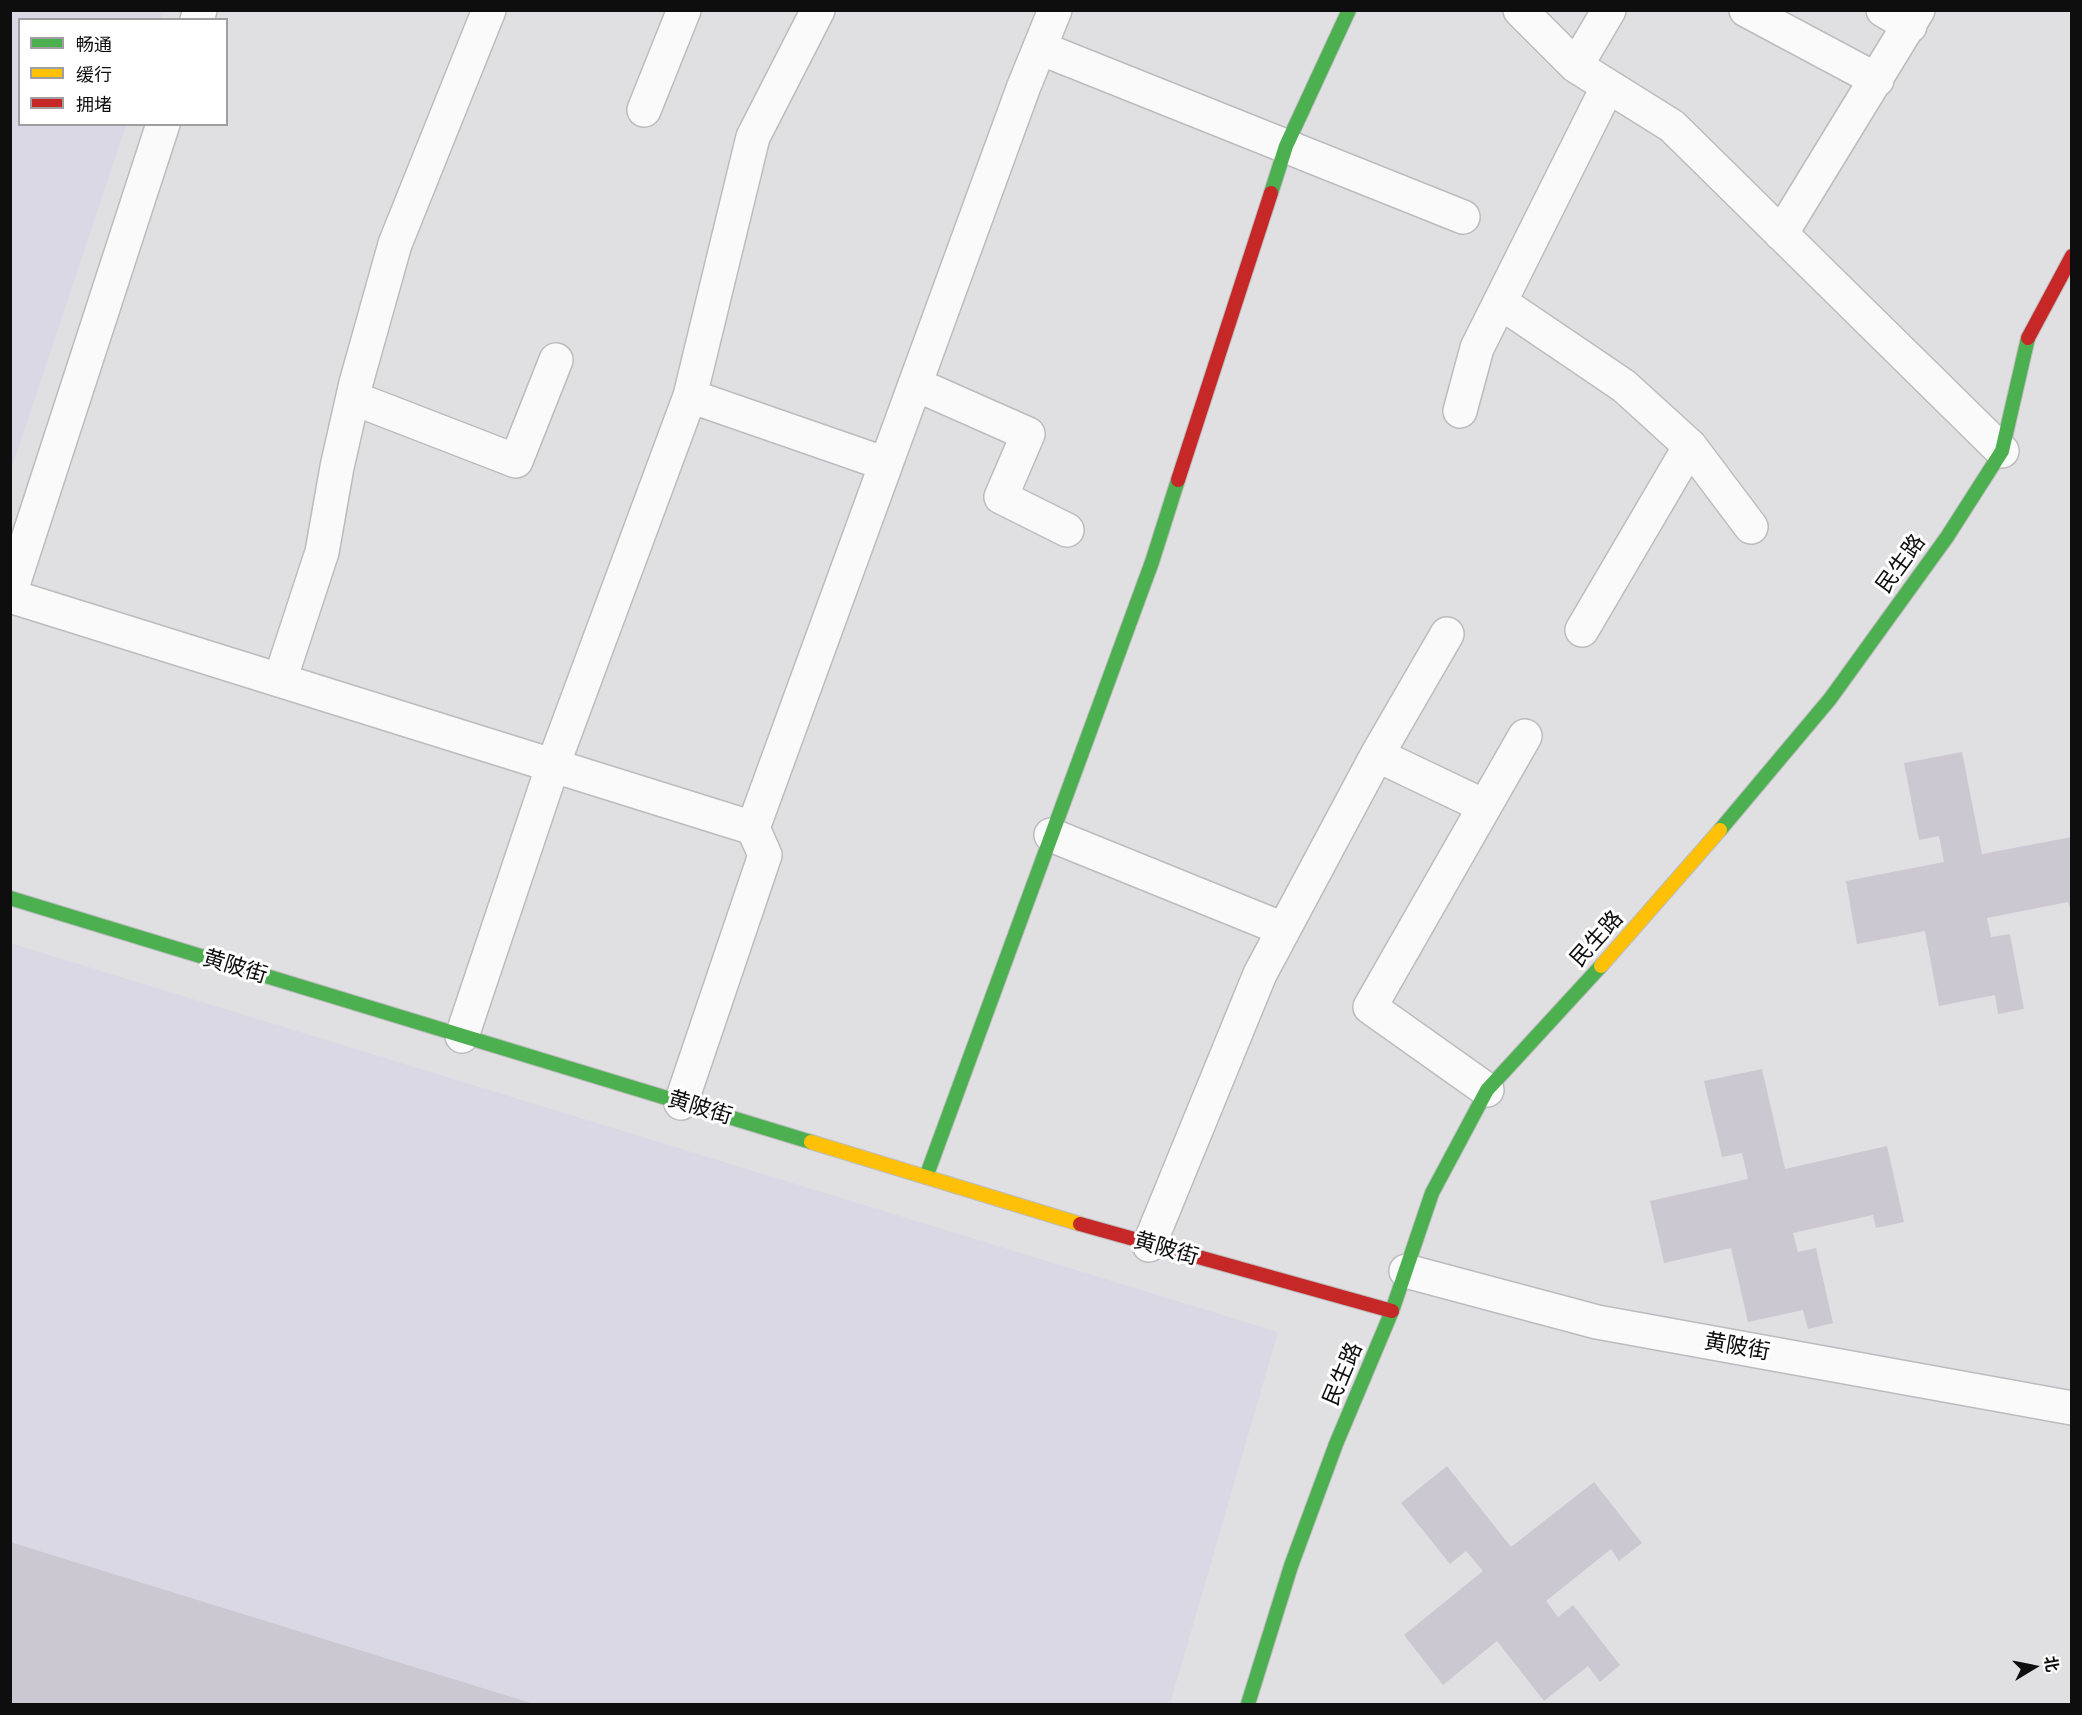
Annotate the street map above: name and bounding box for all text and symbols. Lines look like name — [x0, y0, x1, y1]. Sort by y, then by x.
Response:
legend — [18, 18, 228, 126]
text: 畅通 — [76, 33, 112, 56]
text: 缓行 — [76, 63, 112, 86]
text: 拥堵 — [76, 93, 112, 116]
street label: 民生路 — [1871, 530, 1931, 598]
street label: 民生路 — [1565, 906, 1629, 972]
street label: 黄陂街 — [200, 945, 270, 989]
street label: 黄陂街 — [665, 1086, 735, 1130]
street label: 黄陂街 — [1131, 1227, 1201, 1271]
street label: 黄陂街 — [1702, 1328, 1772, 1366]
street label: 民生路 — [1318, 1338, 1368, 1410]
north arrow — [2004, 1637, 2064, 1697]
text: 北 — [2040, 1654, 2063, 1673]

